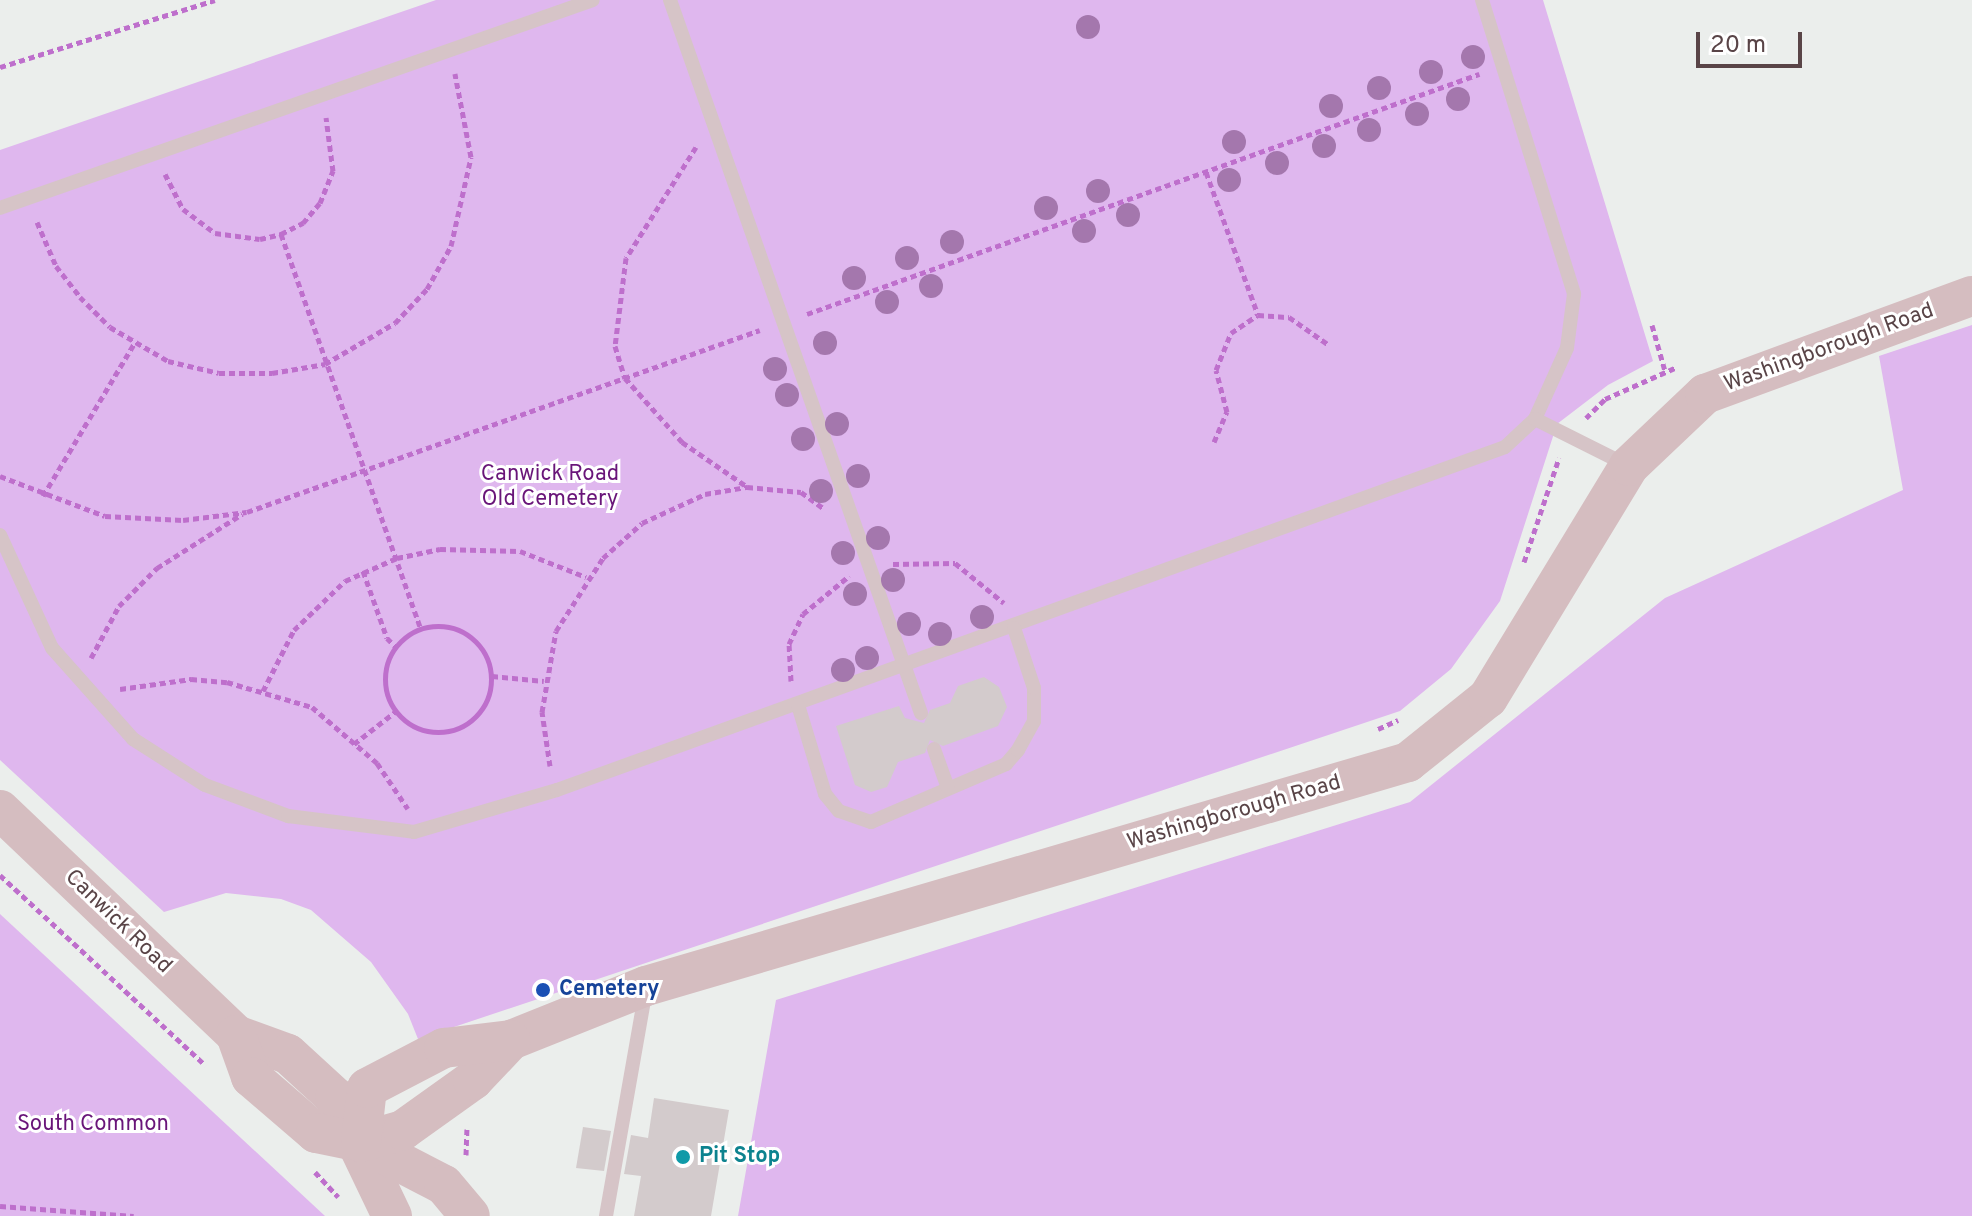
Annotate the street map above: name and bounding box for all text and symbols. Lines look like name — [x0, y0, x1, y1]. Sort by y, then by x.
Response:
scale bar — [1700, 16, 1806, 66]
text: 20 m — [1710, 31, 1766, 61]
street label: Washingborough Road — [1721, 298, 1937, 398]
park label: Canwick Road Old Cemetery — [481, 461, 619, 512]
street label: Washingborough Road — [1124, 770, 1344, 856]
street label: Canwick Road — [59, 864, 177, 980]
place label: Cemetery — [559, 977, 660, 1003]
marker: Cemetery — [534, 981, 552, 999]
park label: South Common — [17, 1112, 169, 1138]
place label: Pit Stop — [699, 1144, 780, 1170]
marker: Pit Stop — [674, 1148, 692, 1166]

